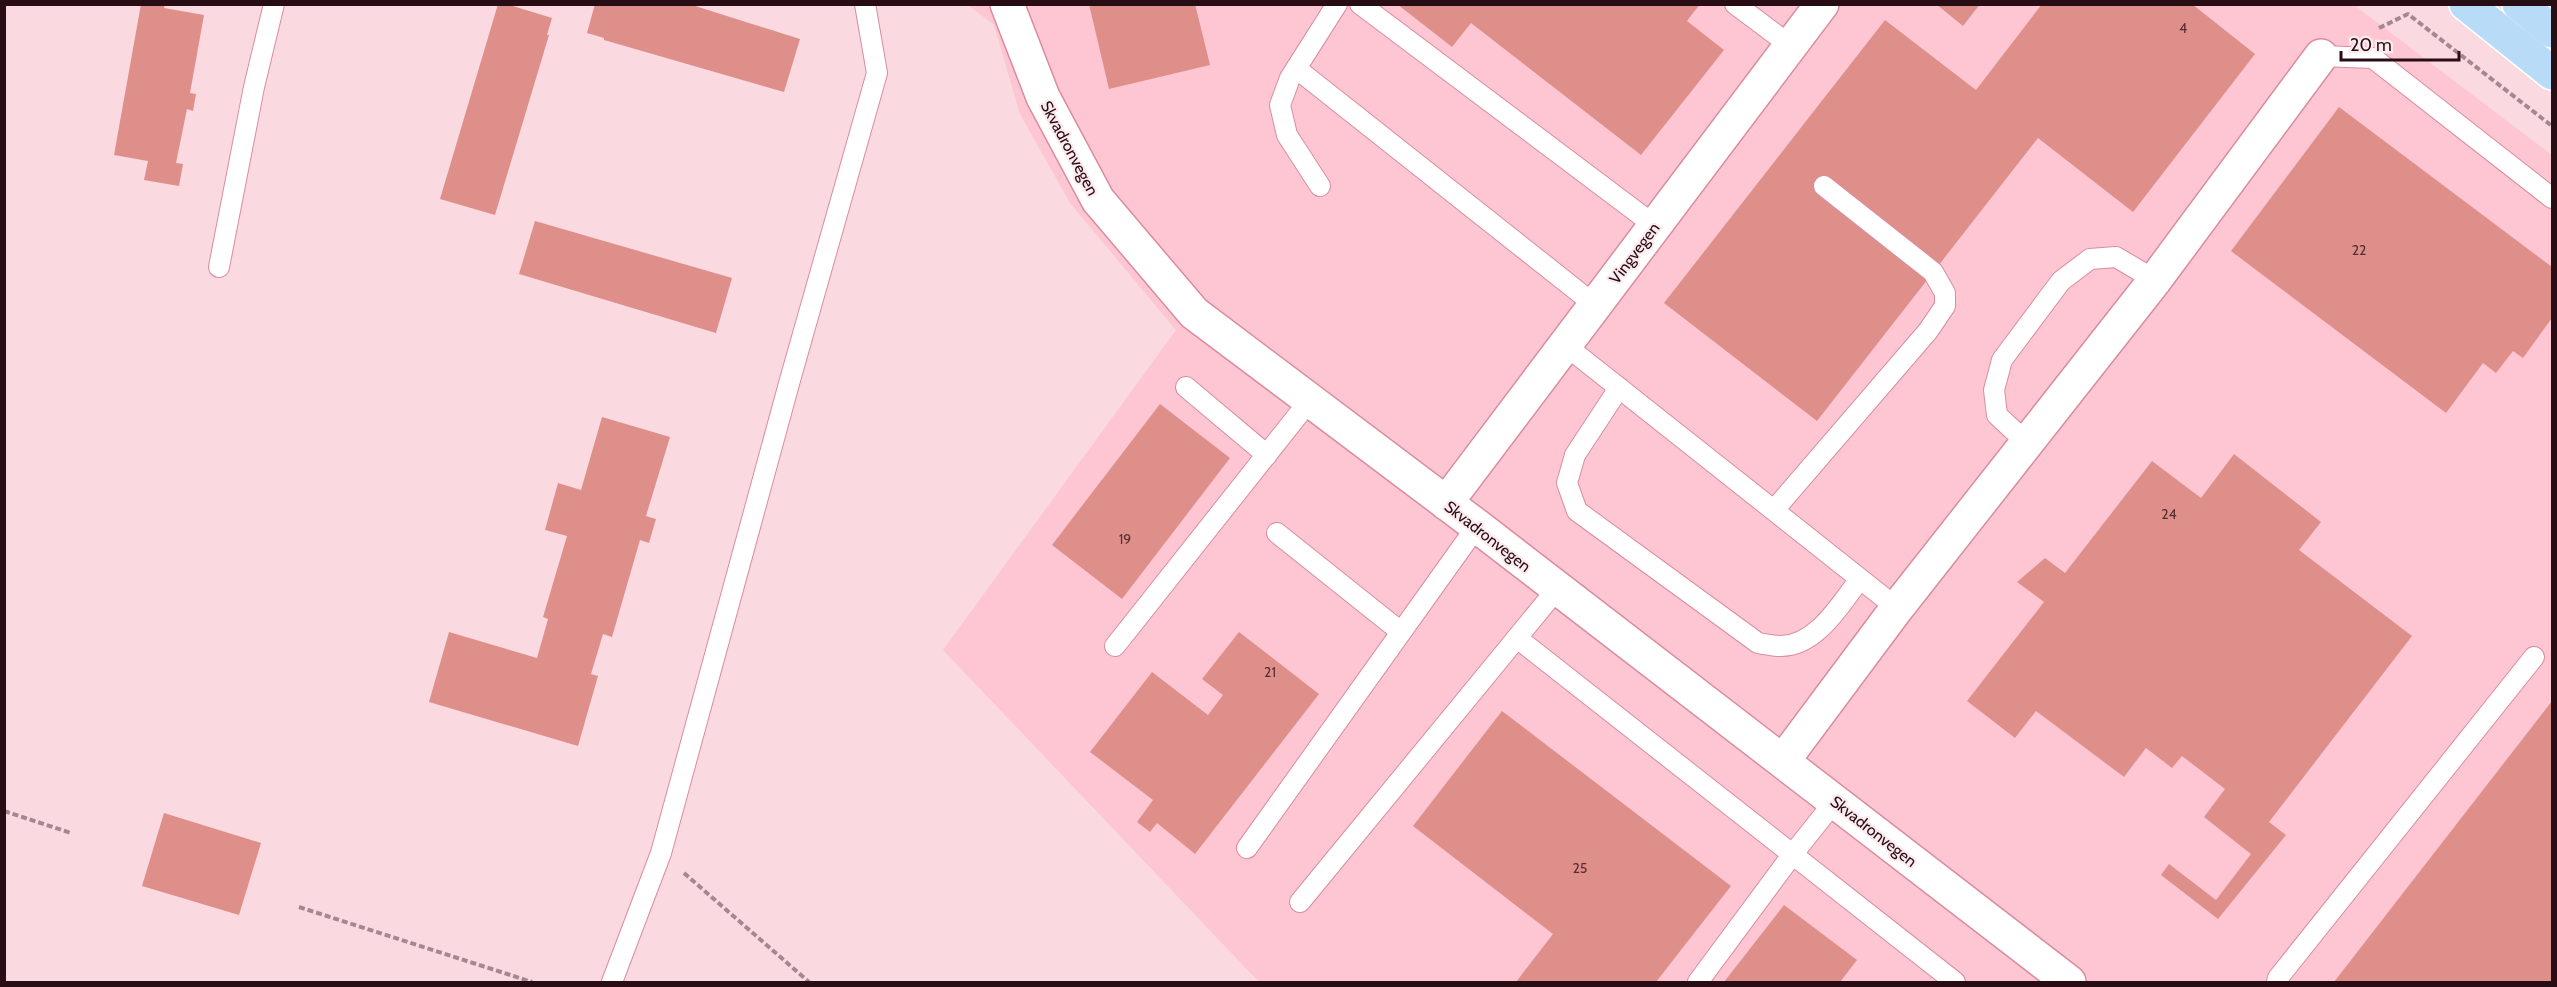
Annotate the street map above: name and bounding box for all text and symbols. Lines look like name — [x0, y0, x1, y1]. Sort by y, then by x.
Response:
house number: 4 — [2179, 19, 2187, 37]
scale bar — [2341, 24, 2460, 62]
text: 20 m — [2350, 34, 2392, 56]
street label: Skvadronvegen — [1037, 98, 1102, 199]
street label: Vingvegen — [1605, 219, 1664, 288]
house number: 22 — [2352, 241, 2366, 259]
street label: Skvadronvegen — [1441, 497, 1535, 576]
house number: 24 — [2161, 505, 2177, 523]
house number: 19 — [1119, 530, 1131, 548]
house number: 21 — [1264, 663, 1276, 681]
street label: Skvadronvegen — [1827, 792, 1921, 871]
house number: 25 — [1573, 859, 1587, 877]

